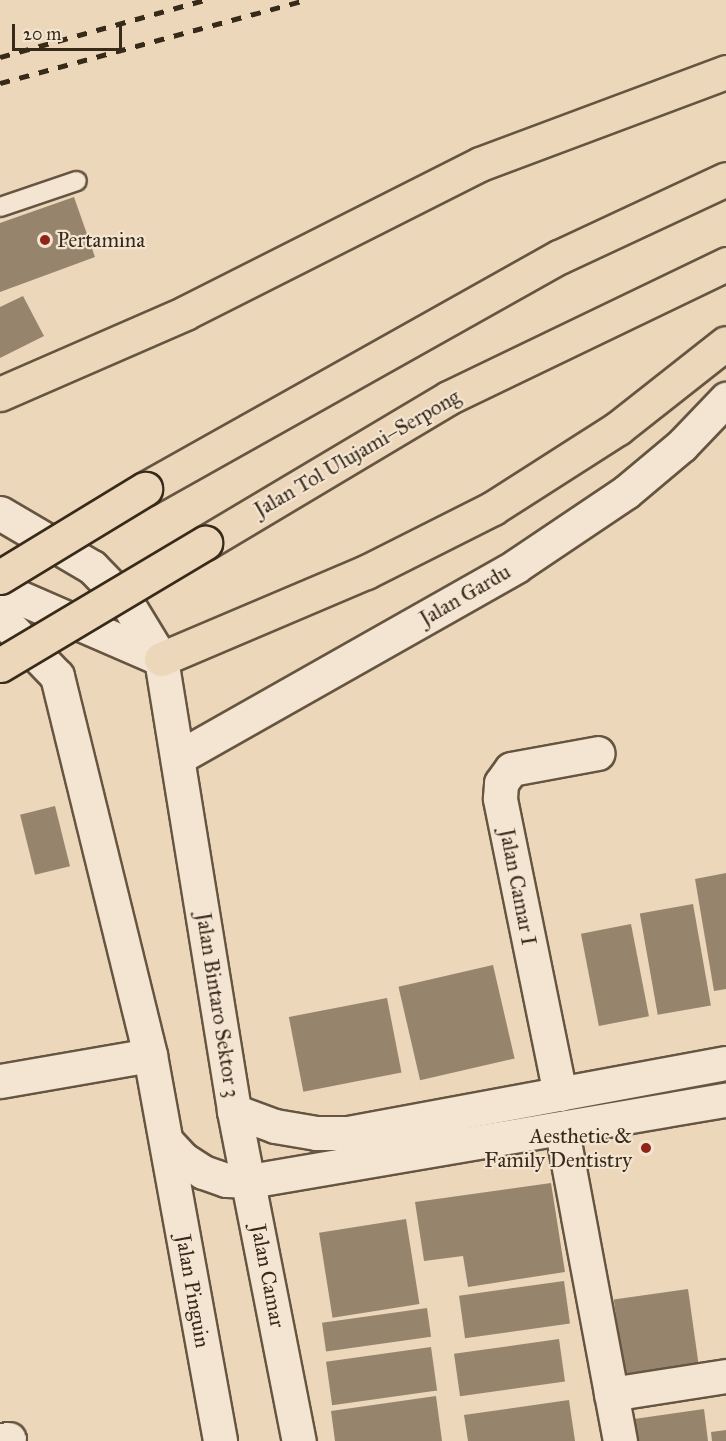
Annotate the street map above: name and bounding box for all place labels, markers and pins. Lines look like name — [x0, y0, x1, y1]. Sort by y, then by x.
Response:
place label: Pertamina — [57, 227, 145, 253]
marker: Pertamina — [38, 233, 52, 247]
place label: Aesthetic & Family Dentistry — [484, 1123, 632, 1173]
marker: Aesthetic & Family Dentistry — [637, 1139, 655, 1157]

